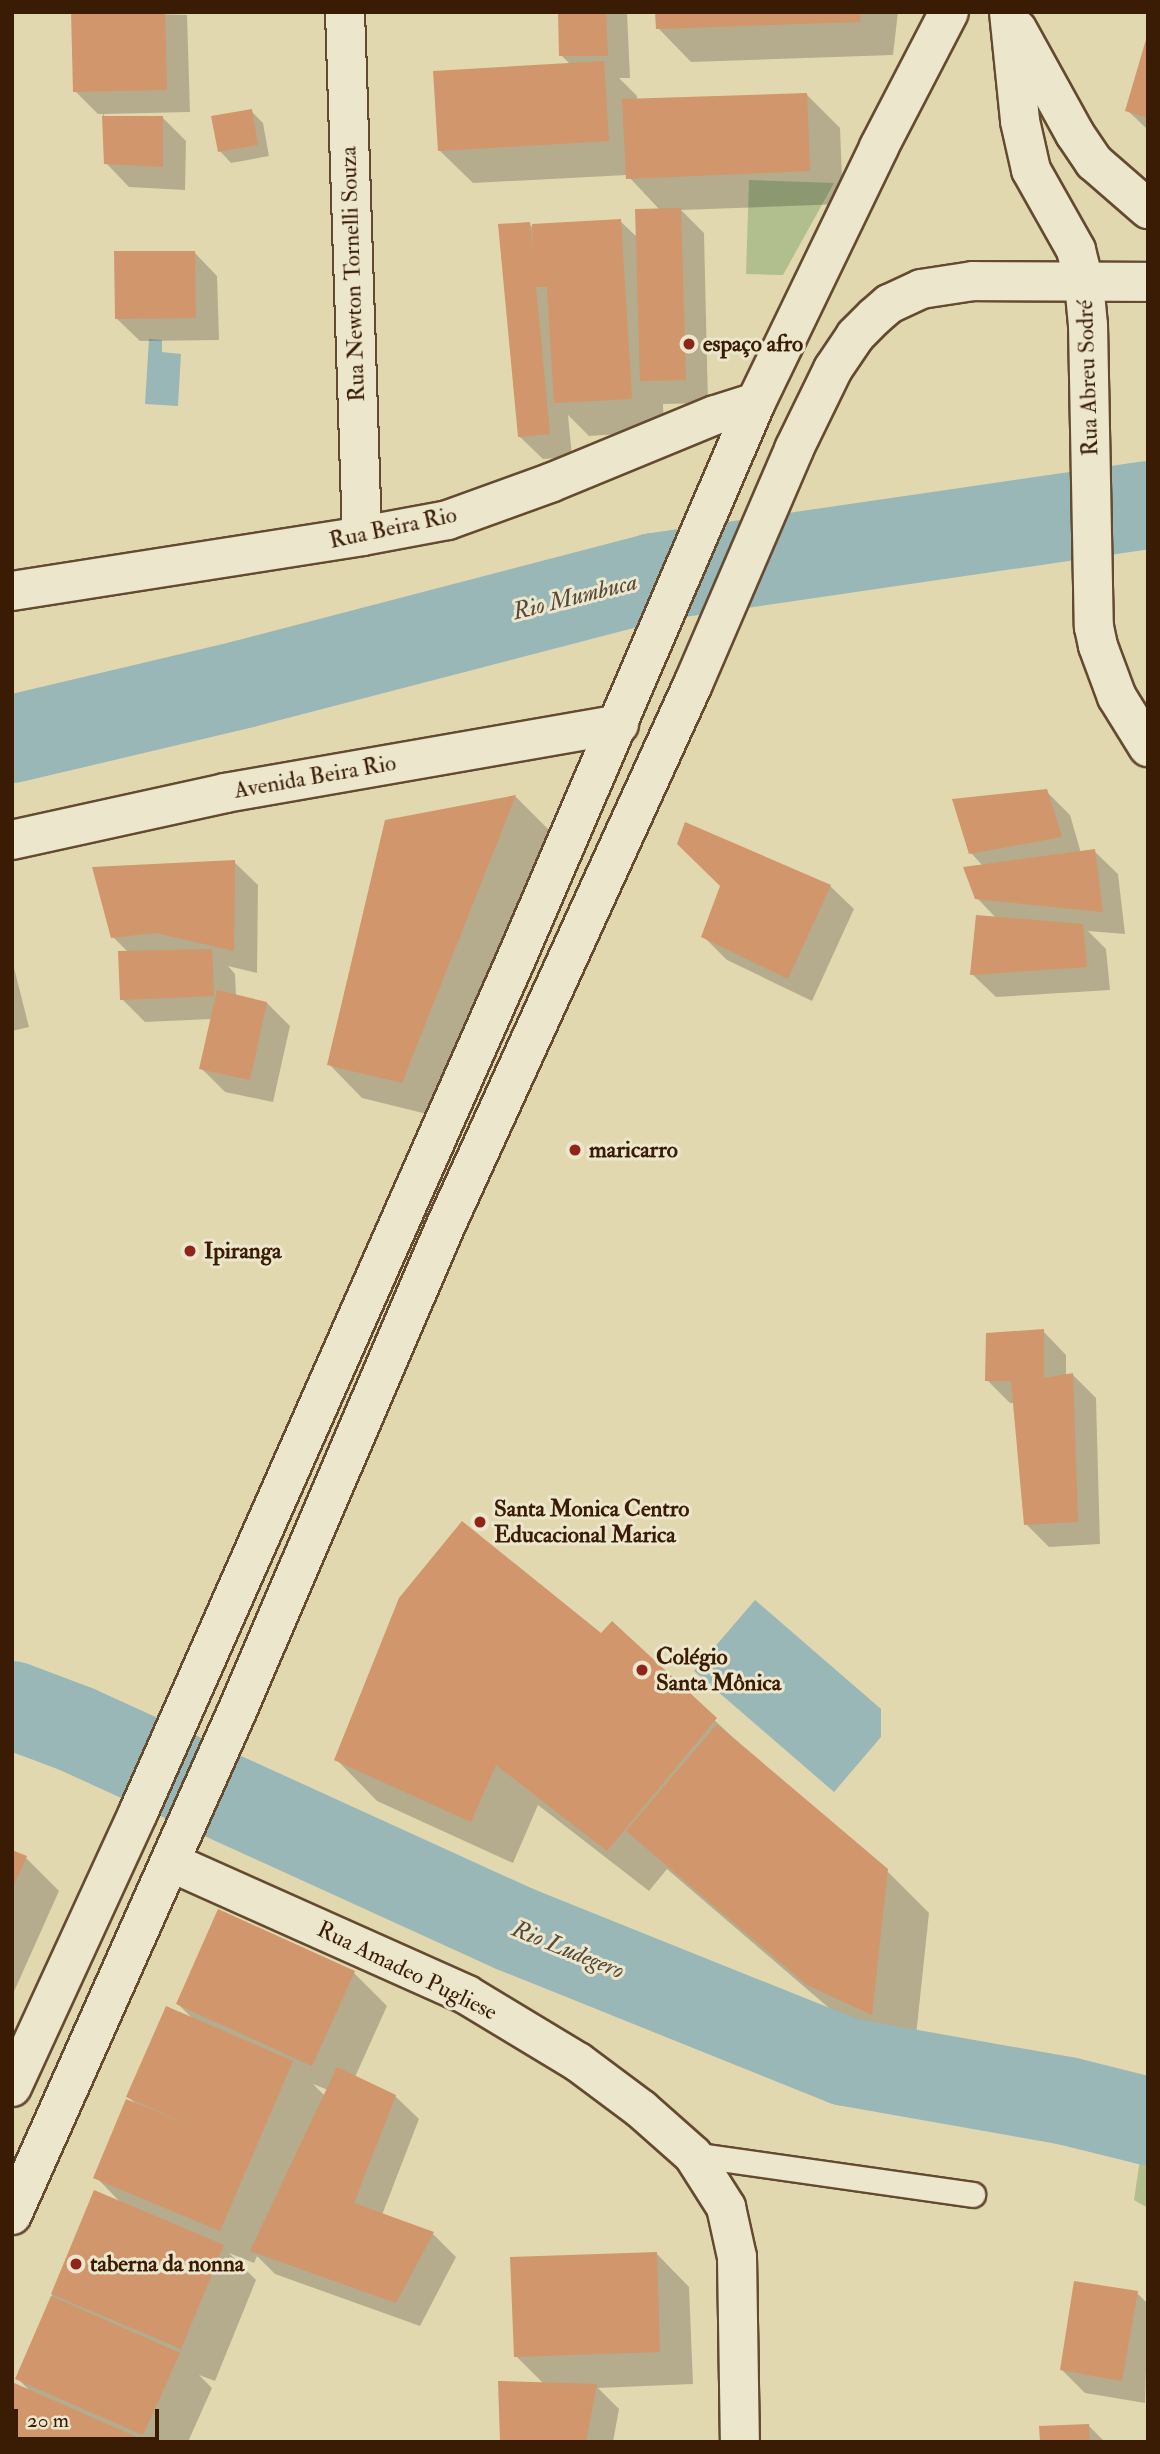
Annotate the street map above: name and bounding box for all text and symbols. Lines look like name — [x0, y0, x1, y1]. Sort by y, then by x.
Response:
street label: Rua Newton Tornelli Souza — [335, 146, 371, 402]
street label: Rua Abreu Sodré — [1071, 299, 1105, 457]
place label: espaço afro — [703, 330, 803, 358]
marker: espaço afro — [681, 336, 697, 352]
street label: Rua Beira Rio — [327, 501, 459, 555]
water label: Rio Mumbuca — [510, 568, 640, 626]
street label: Avenida Beira Rio — [232, 749, 398, 805]
place label: maricarro — [589, 1136, 678, 1164]
marker: maricarro — [567, 1142, 583, 1158]
place label: Ipiranga — [204, 1237, 281, 1265]
marker: Ipiranga — [182, 1243, 198, 1259]
place label: Santa Monica Centro Educacional Marica — [494, 1495, 689, 1549]
marker: Santa Monica Centro Educacional Marica — [472, 1514, 488, 1530]
place label: Colégio Santa Mônica — [656, 1643, 781, 1697]
marker: Colégio Santa Mônica — [634, 1662, 650, 1678]
water label: Rio Ludegero — [508, 1914, 628, 1986]
street label: Rua Amadeo Pugliese — [312, 1915, 502, 2027]
place label: taberna da nonna — [90, 2250, 244, 2278]
marker: taberna da nonna — [68, 2256, 84, 2272]
scale bar — [18, 2394, 163, 2438]
text: 20 m — [27, 2407, 69, 2434]

